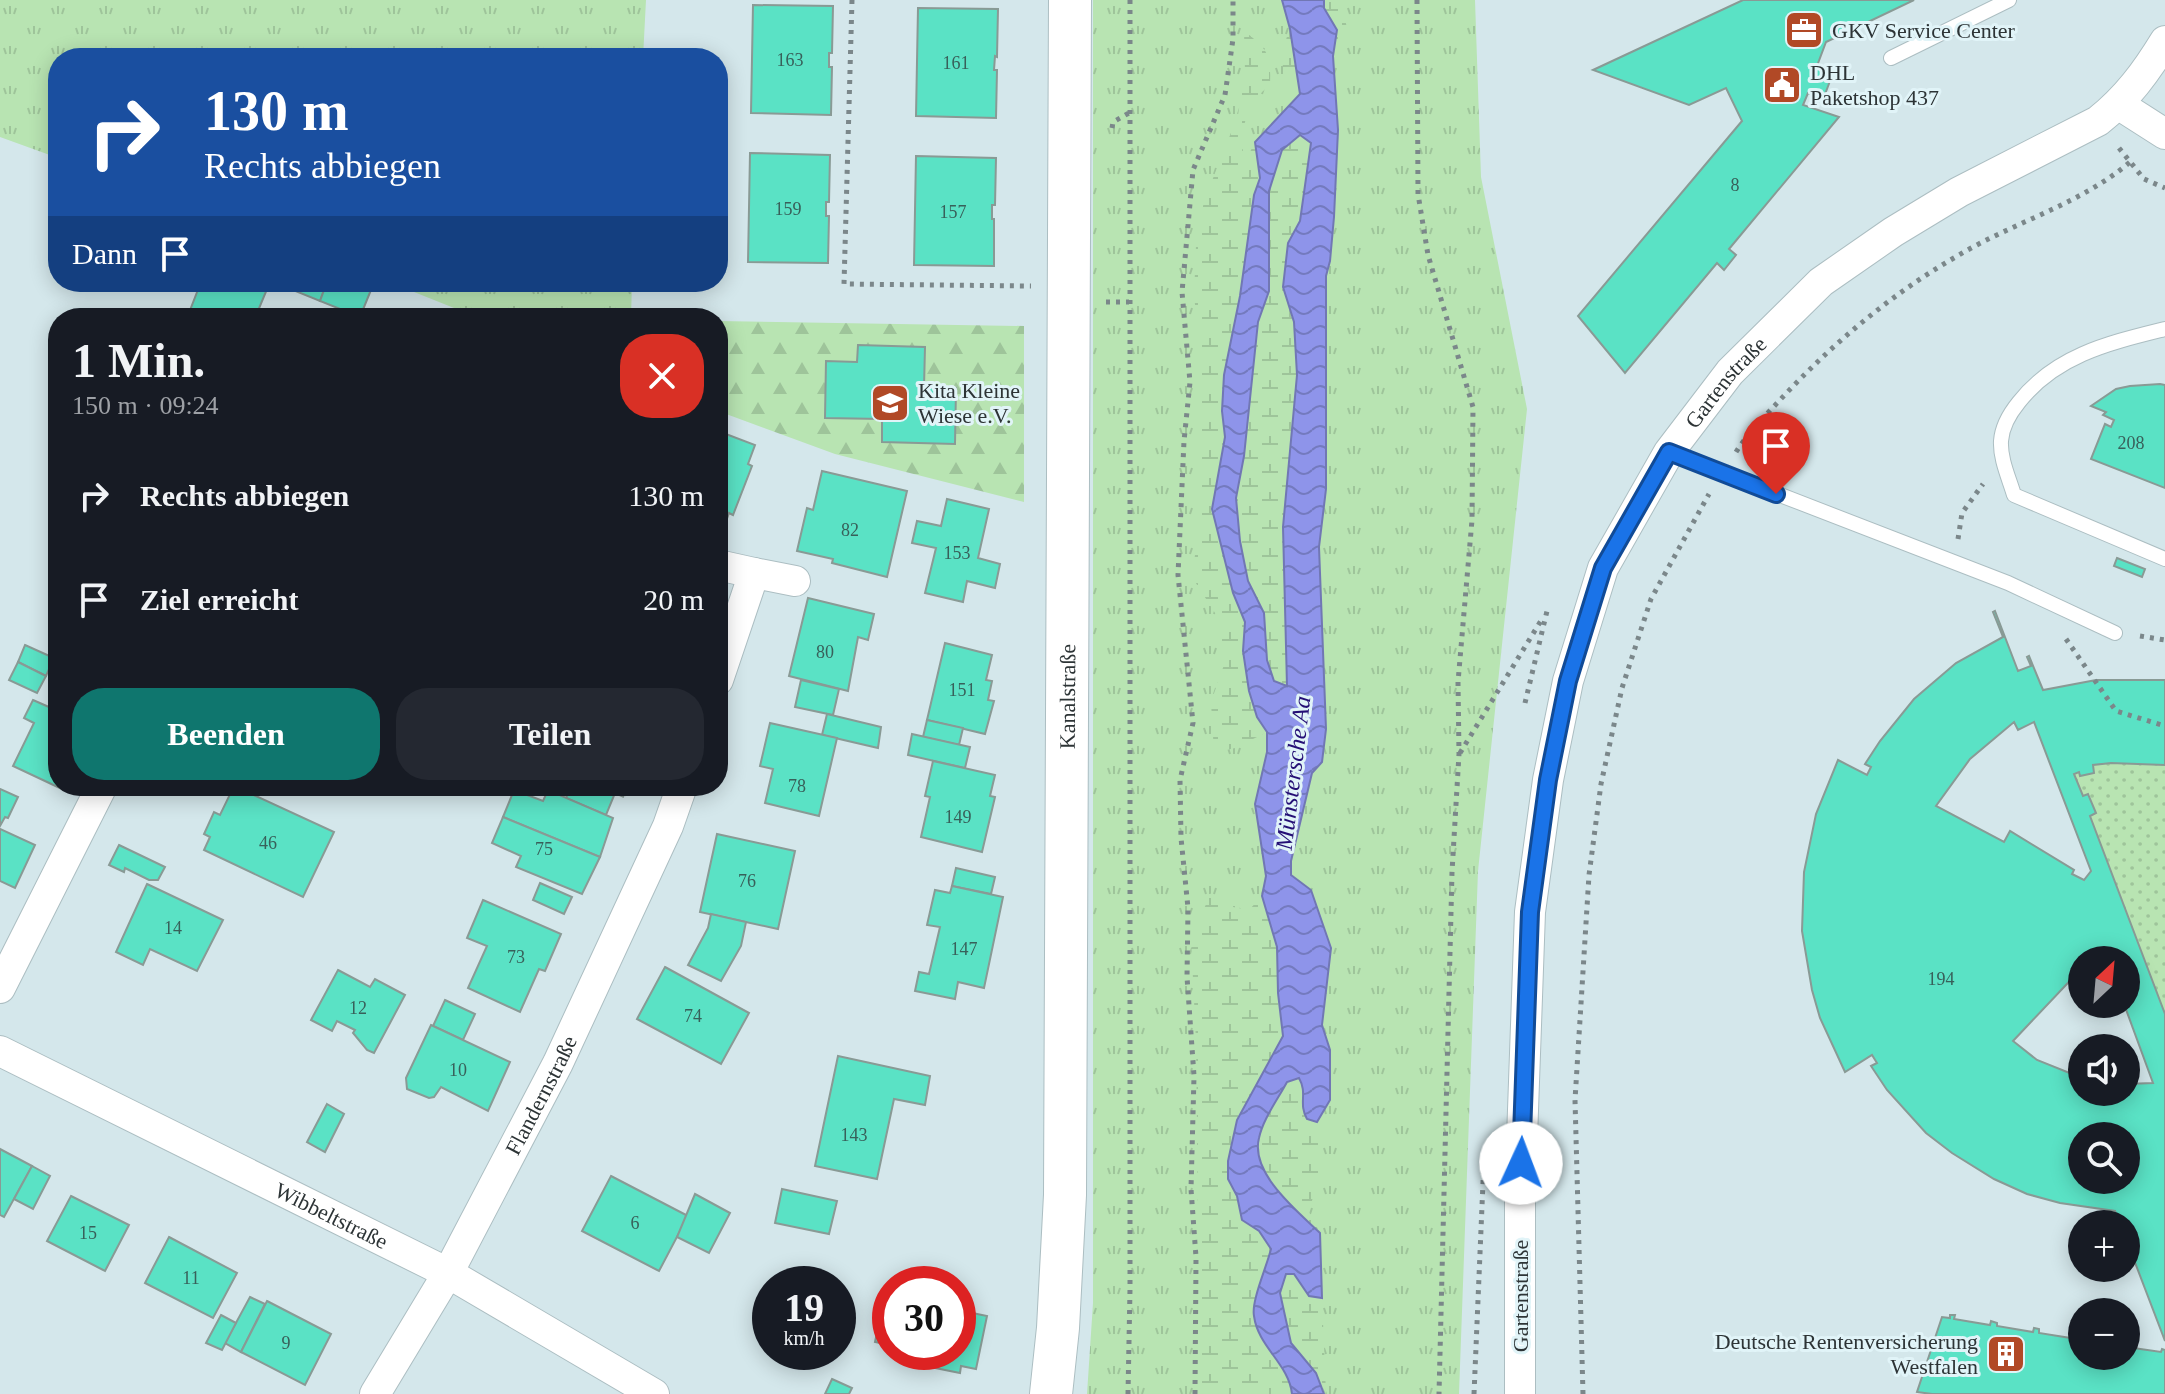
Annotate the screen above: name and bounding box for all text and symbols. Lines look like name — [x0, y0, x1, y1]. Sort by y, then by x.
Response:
office icon: GKV Service Center — [1783, 9, 1825, 51]
place label: GKV Service Center — [1832, 18, 2016, 43]
house number: 163 — [777, 50, 804, 70]
house number: 161 — [943, 53, 970, 73]
place label: DHL Paketshop 437 — [1810, 60, 1939, 110]
public building icon: DHL Paketshop 437 — [1761, 64, 1803, 106]
icon: right — [72, 80, 176, 184]
text: 130 m — [204, 80, 349, 142]
text: Rechts abbiegen — [204, 146, 441, 186]
house number: 8 — [1731, 175, 1740, 195]
house number: 159 — [775, 199, 802, 219]
house number: 157 — [940, 202, 967, 222]
icon: arrive — [153, 232, 197, 276]
text: Dann — [72, 237, 137, 270]
street label: Gartenstraße — [1680, 332, 1771, 433]
text: 1 Min. — [72, 334, 205, 387]
button: close — [620, 334, 704, 418]
place label: Kita Kleine Wiese e.V. — [918, 378, 1020, 428]
school or university icon: Kita Kleine Wiese e.V. — [869, 382, 911, 424]
text: 150 m · 09:24 — [72, 391, 219, 420]
pin — [1742, 412, 1810, 494]
icon: arrive — [1754, 424, 1798, 468]
house number: 208 — [2118, 433, 2145, 453]
icon: right — [72, 474, 116, 518]
text: Rechts abbiegen — [140, 479, 349, 512]
text: 130 m — [628, 479, 704, 512]
house number: 82 — [841, 520, 859, 540]
house number: 153 — [944, 543, 971, 563]
icon: arrive — [72, 578, 116, 622]
text: Ziel erreicht — [140, 583, 299, 616]
text: 20 m — [643, 583, 704, 616]
house number: 80 — [816, 642, 834, 662]
street label: Kanalstraße — [1055, 644, 1080, 749]
house number: 151 — [949, 680, 976, 700]
button: Beenden — [72, 688, 380, 780]
button: Teilen — [396, 688, 704, 780]
water label: Münstersche Aa — [1271, 695, 1315, 852]
house number: 78 — [788, 776, 806, 796]
house number: 149 — [945, 807, 972, 827]
house number: 46 — [259, 833, 277, 853]
house number: 75 — [535, 839, 553, 859]
house number: 76 — [738, 871, 756, 891]
house number: 14 — [164, 918, 182, 938]
house number: 147 — [951, 939, 978, 959]
north arrow — [2068, 946, 2140, 1018]
map controls — [2068, 946, 2140, 1370]
house number: 73 — [507, 947, 525, 967]
house number: 194 — [1928, 969, 1955, 989]
house number: 12 — [349, 998, 367, 1018]
house number: 74 — [684, 1006, 702, 1026]
street label: Flandernstraße — [500, 1032, 582, 1159]
button: sound — [2068, 1034, 2140, 1106]
house number: 10 — [449, 1060, 467, 1080]
position arrow — [1479, 1121, 1563, 1205]
button: search — [2068, 1122, 2140, 1194]
house number: 143 — [841, 1125, 868, 1145]
street label: Wibbeltstraße — [271, 1177, 392, 1254]
button: + — [2068, 1210, 2140, 1282]
house number: 6 — [631, 1213, 640, 1233]
house number: 15 — [79, 1223, 97, 1243]
street label: Gartenstraße — [1508, 1240, 1533, 1352]
speed limit sign: 30 — [872, 1266, 976, 1370]
house number: 11 — [182, 1268, 200, 1288]
text: 19 — [784, 1285, 824, 1330]
button: − — [2068, 1298, 2140, 1370]
text: km/h — [783, 1327, 825, 1349]
place label: Deutsche Rentenversicherung Westfalen — [1715, 1329, 1978, 1379]
house number: 9 — [282, 1333, 291, 1353]
building icon: Deutsche Rentenversicherung Westfalen — [1985, 1333, 2027, 1375]

